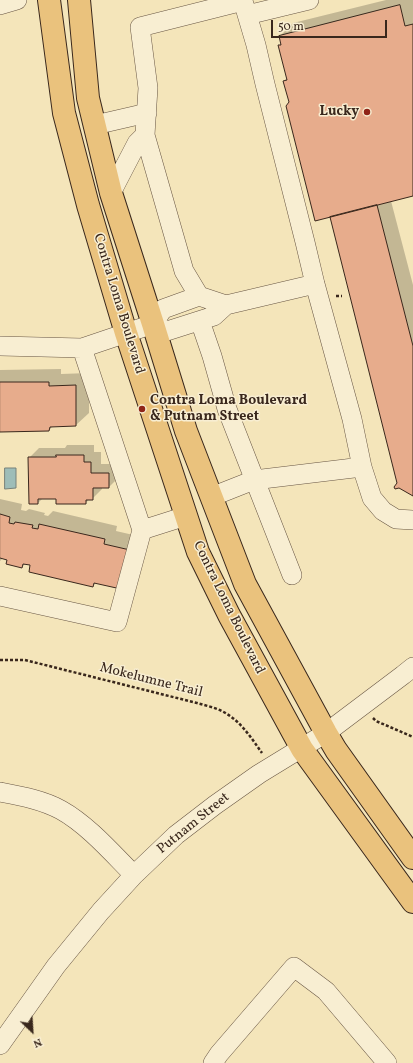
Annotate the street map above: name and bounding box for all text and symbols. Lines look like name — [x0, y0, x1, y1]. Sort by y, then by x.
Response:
scale bar — [273, 12, 389, 38]
text: 50 m — [278, 19, 304, 35]
place label: Lucky — [320, 104, 359, 120]
marker: Lucky — [362, 107, 372, 117]
street label: Contra Loma Boulevard — [89, 232, 147, 376]
place label: Contra Loma Boulevard & Putnam Street — [150, 393, 307, 426]
marker: Contra Loma Boulevard & Putnam Street — [137, 404, 147, 414]
street label: Contra Loma Boulevard — [188, 539, 268, 677]
street label: Mokelumne Trail — [98, 660, 204, 702]
street label: Putnam Street — [154, 790, 234, 858]
north arrow — [12, 1011, 52, 1051]
text: N — [30, 1034, 44, 1051]

